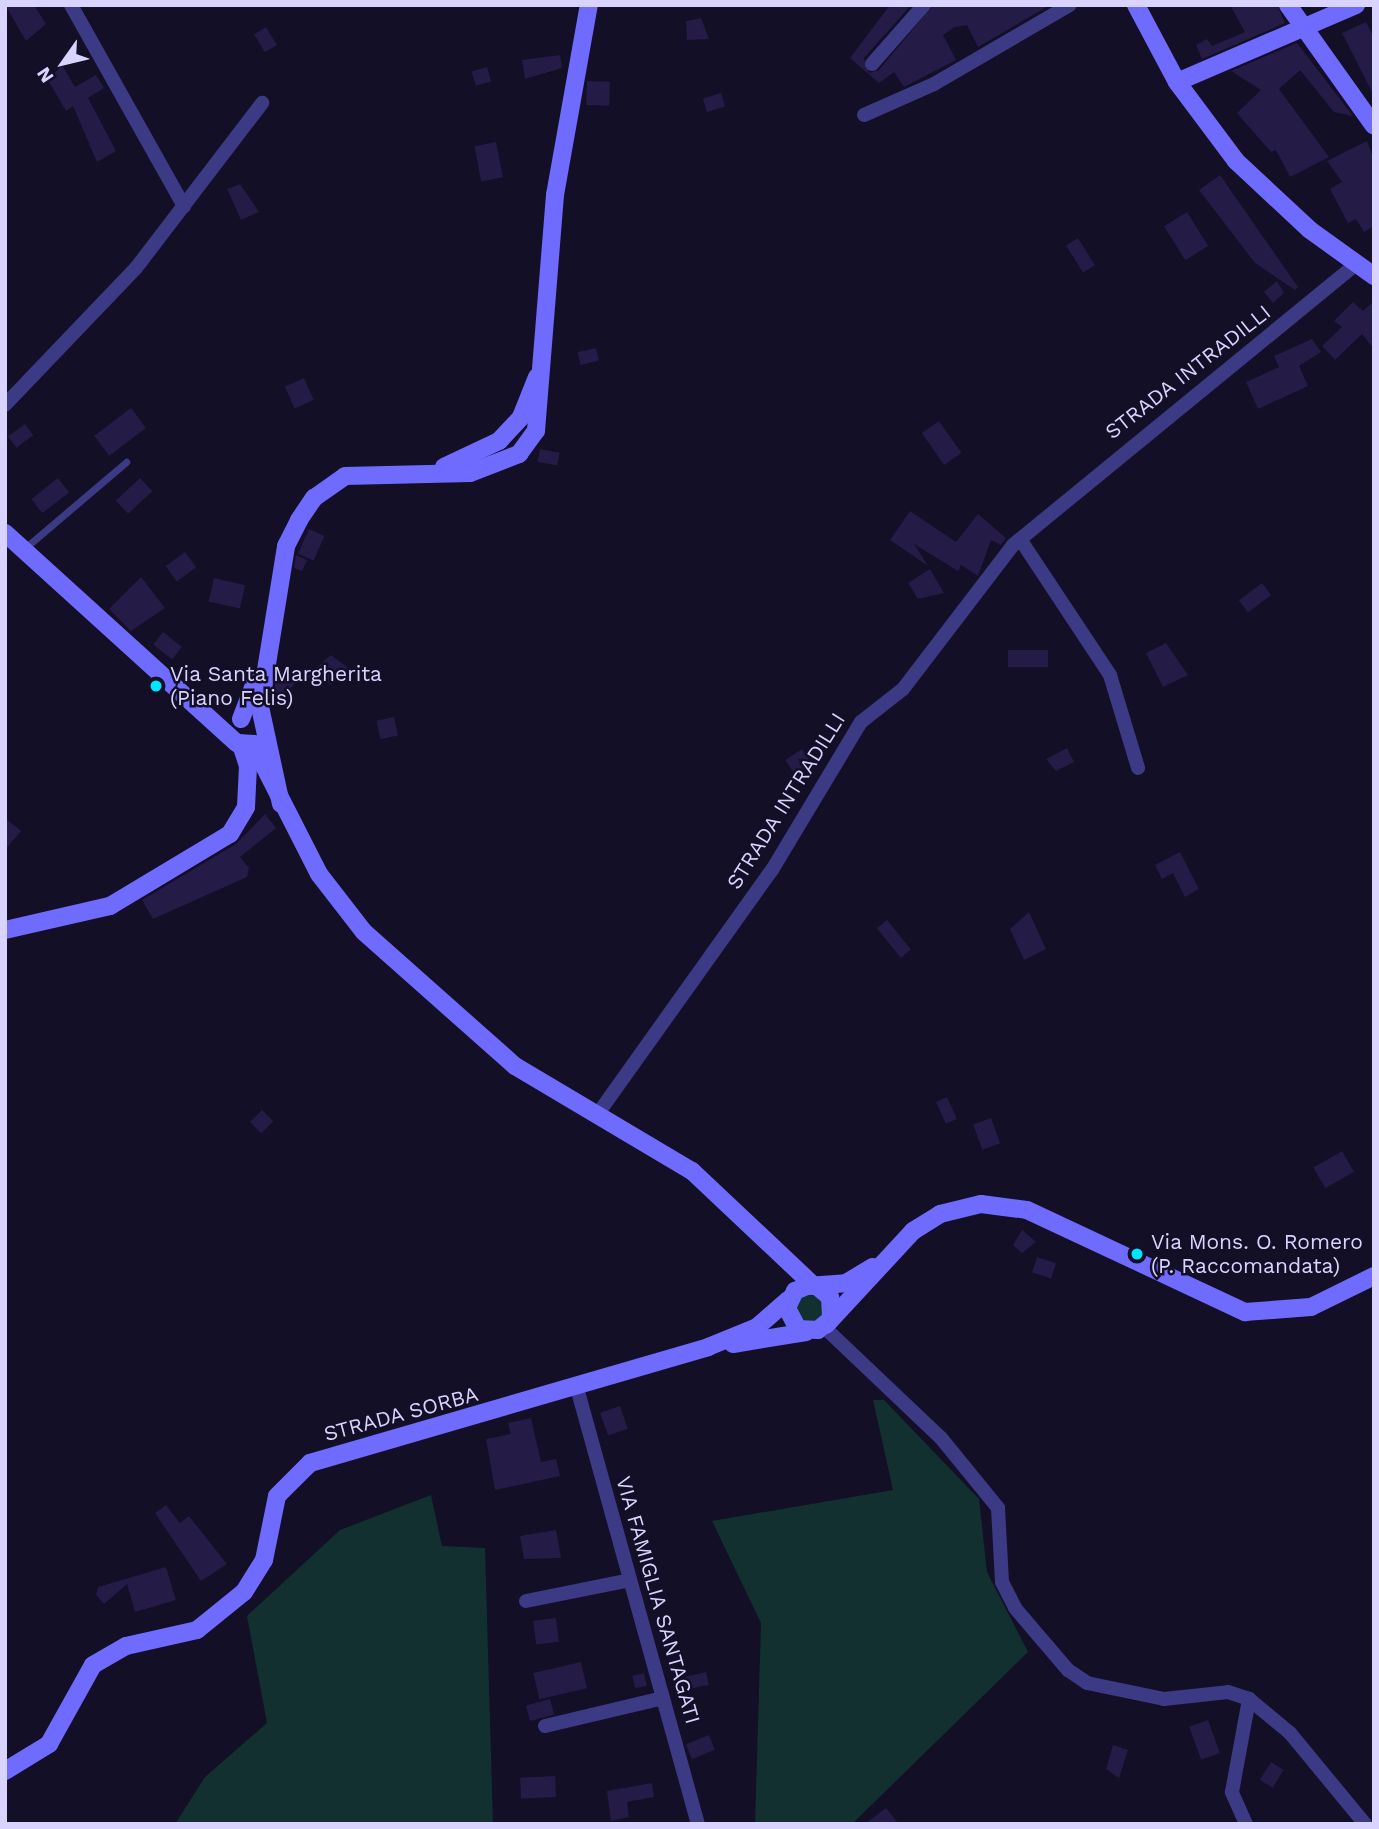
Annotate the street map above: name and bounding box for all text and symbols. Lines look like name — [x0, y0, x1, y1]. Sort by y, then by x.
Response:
north arrow — [28, 28, 98, 98]
text: N — [32, 63, 59, 87]
street label: STRADA INTRADILLI — [1100, 299, 1276, 445]
place label: Via Santa Margherita (Piano Felis) — [170, 661, 383, 711]
marker: Via Santa Margherita (Piano Felis) — [148, 678, 164, 694]
street label: STRADA INTRADILLI — [721, 708, 851, 894]
place label: Via Mons. O. Romero (P. Raccomandata) — [1151, 1229, 1363, 1279]
marker: Via Mons. O. Romero (P. Raccomandata) — [1129, 1246, 1145, 1262]
street label: STRADA SORBA — [321, 1381, 481, 1447]
street label: VIA FAMIGLIA SANTAGATI — [610, 1473, 706, 1727]

